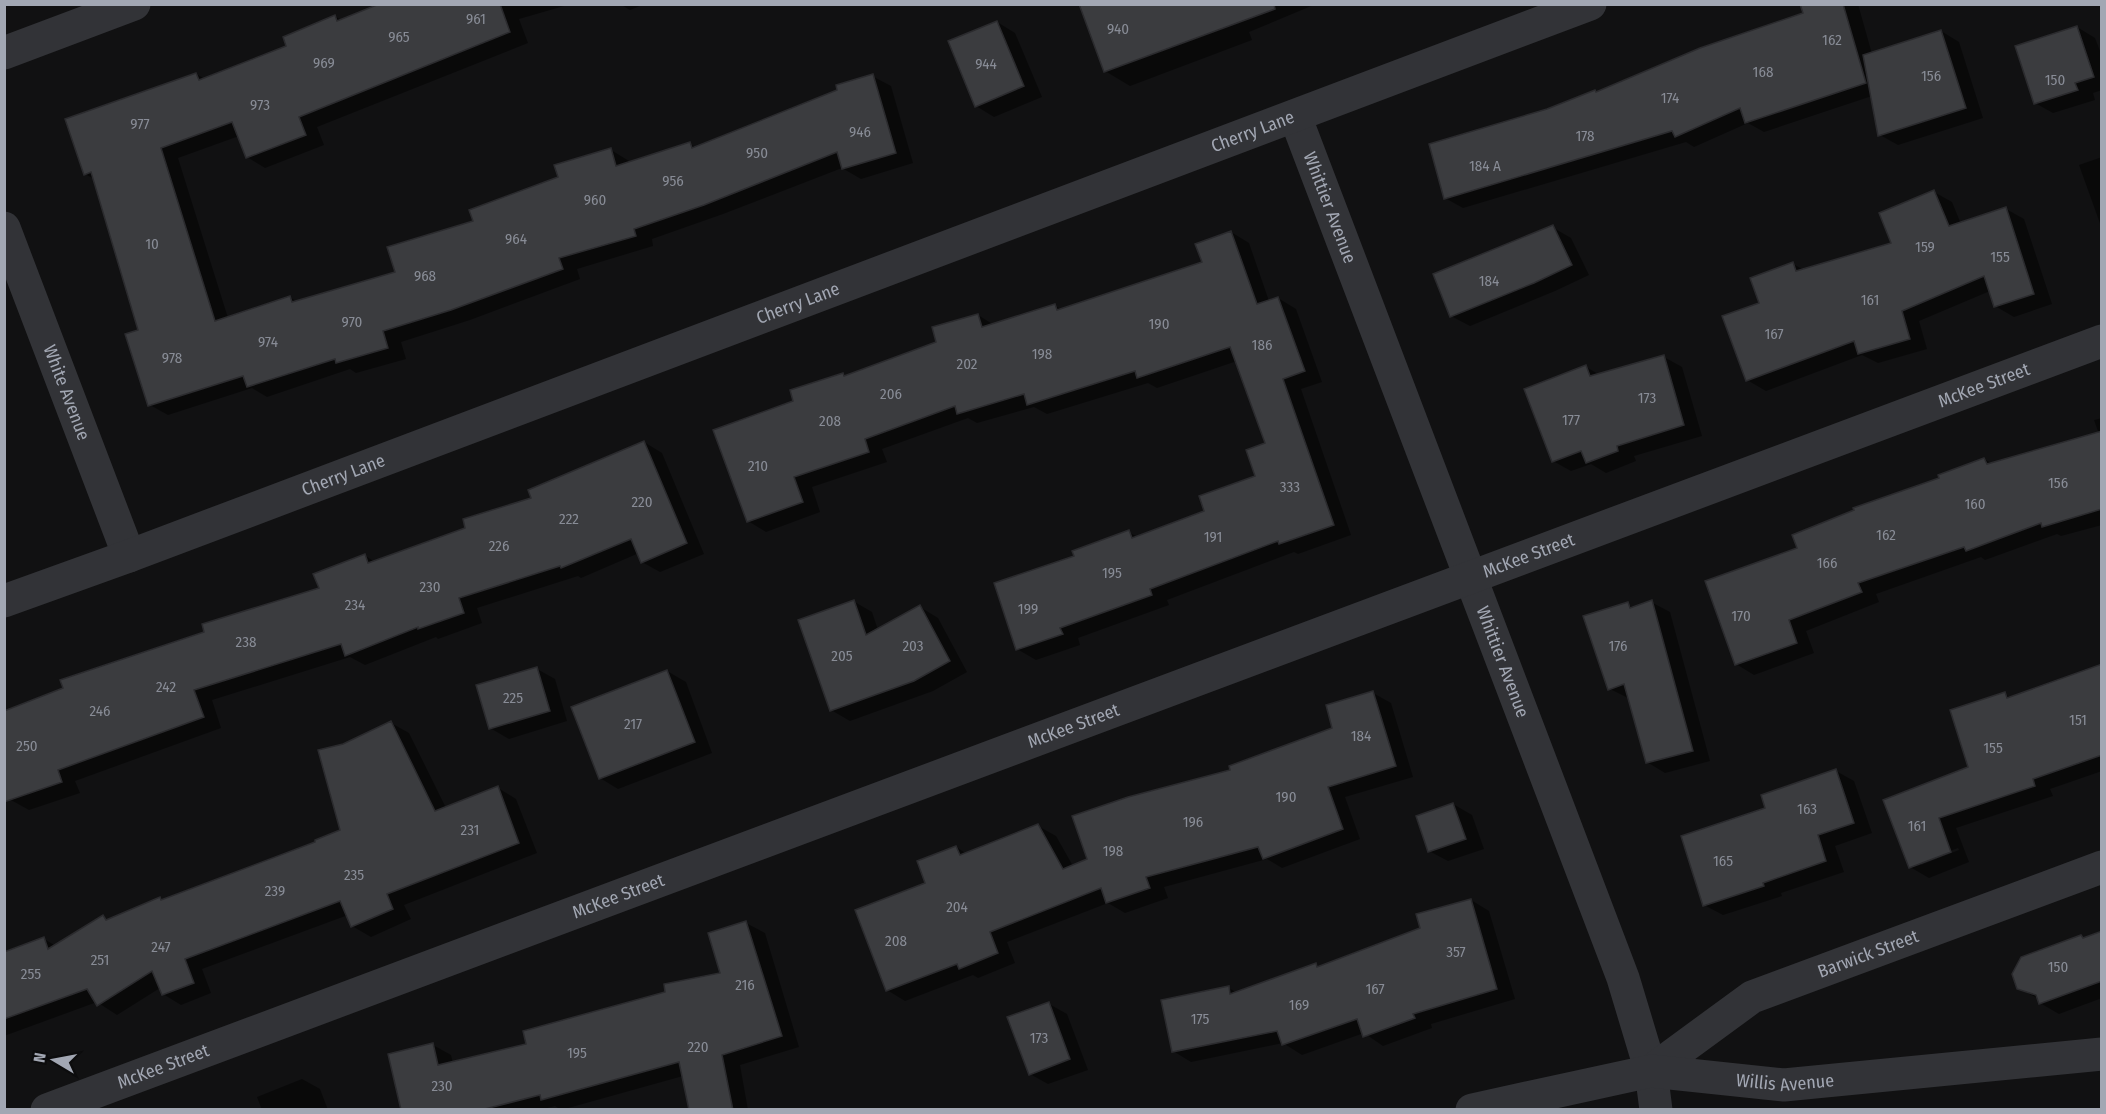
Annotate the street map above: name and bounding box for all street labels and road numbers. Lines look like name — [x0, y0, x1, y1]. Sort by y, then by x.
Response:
street label: Cherry Lane — [1208, 106, 1297, 157]
street label: Whittier Avenue — [1299, 149, 1361, 266]
street label: Cherry Lane — [753, 277, 843, 329]
street label: White Avenue — [39, 342, 95, 443]
street label: McKee Street — [1935, 358, 2033, 412]
street label: Cherry Lane — [299, 449, 388, 501]
street label: McKee Street — [1480, 528, 1578, 583]
street label: Whittier Avenue — [1472, 603, 1534, 721]
street label: McKee Street — [1025, 699, 1122, 753]
street label: McKee Street — [569, 869, 667, 923]
street label: Barwick Street — [1815, 925, 1922, 983]
street label: McKee Street — [114, 1039, 212, 1094]
street label: Willis Avenue — [1735, 1069, 1835, 1096]

